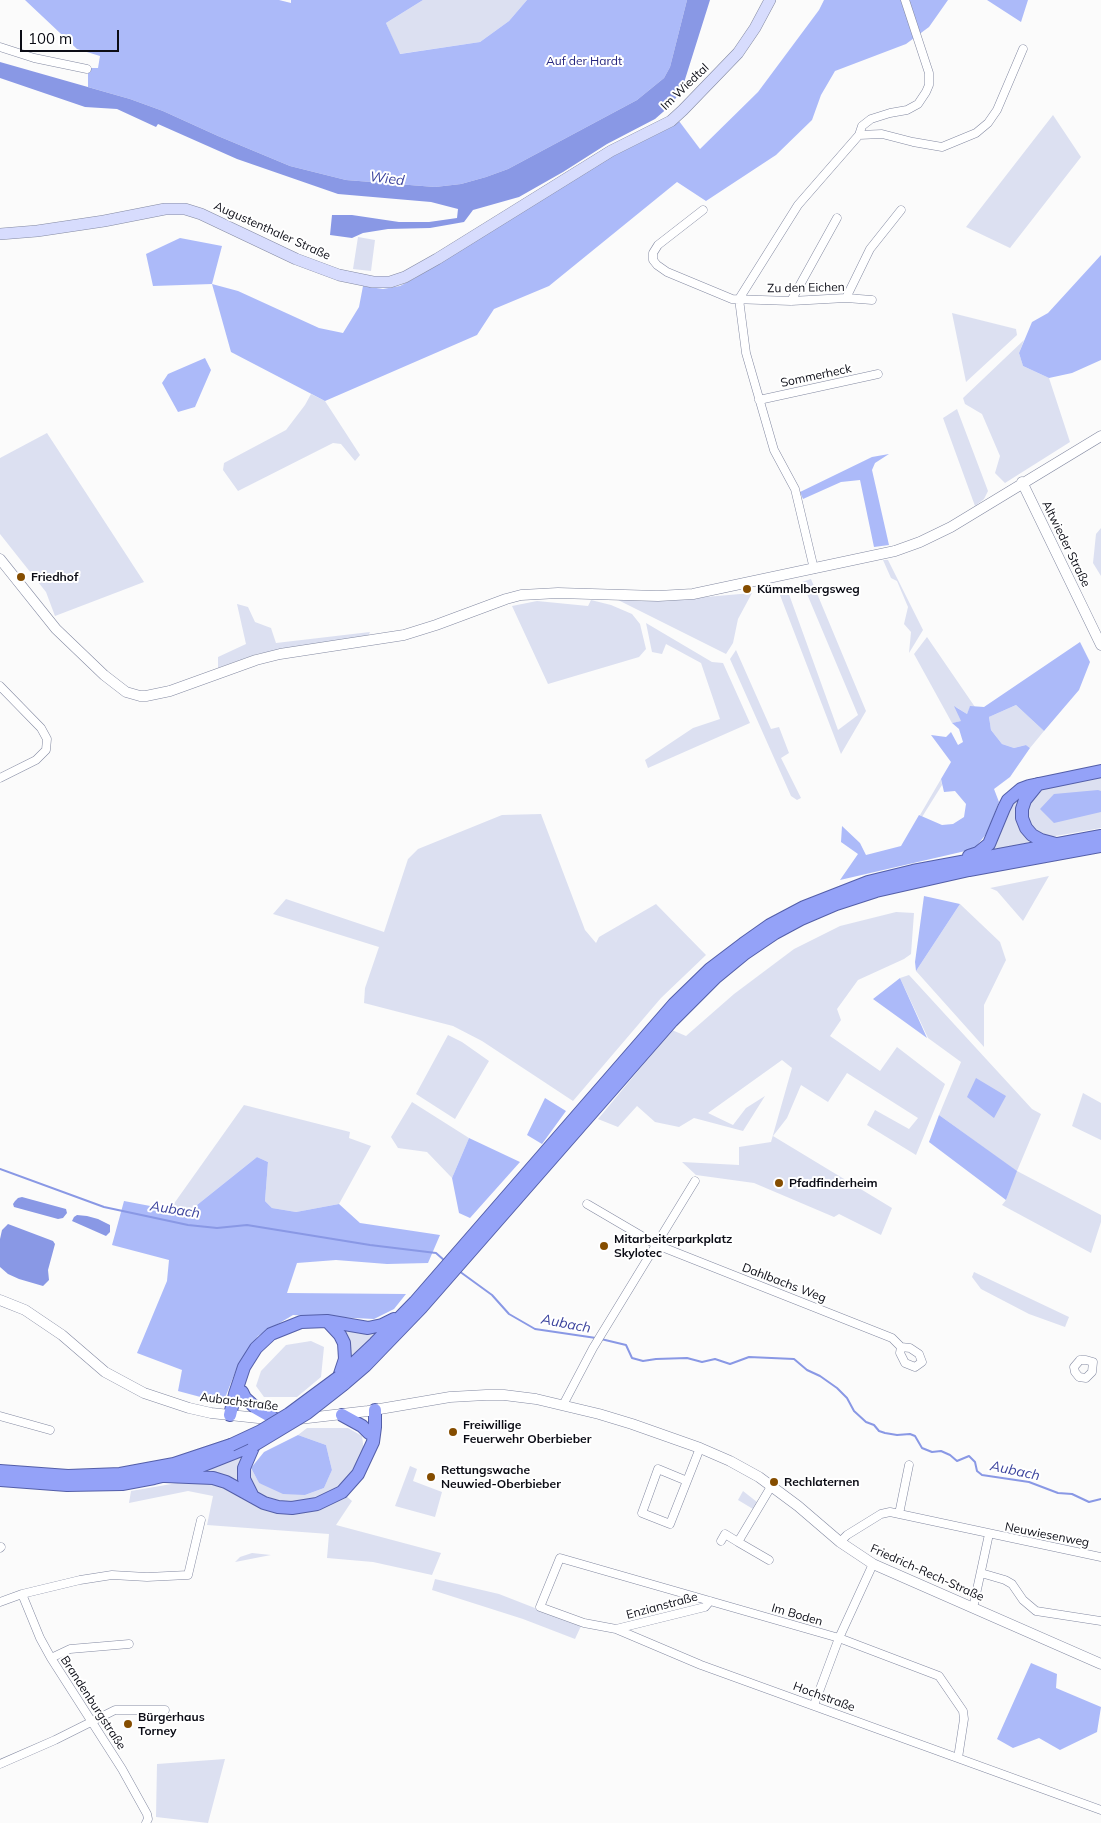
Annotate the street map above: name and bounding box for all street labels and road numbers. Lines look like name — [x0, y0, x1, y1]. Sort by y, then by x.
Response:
street label: Im Wiedtal — [658, 61, 712, 113]
street label: Augustenthaler Straße — [211, 199, 333, 263]
street label: Zu den Eichen — [767, 280, 845, 296]
street label: Sommerheck — [779, 361, 853, 391]
street label: Altwieder Straße — [1039, 498, 1093, 590]
street label: Dahlbachs Weg — [740, 1260, 828, 1306]
street label: Aubachstraße — [199, 1390, 279, 1414]
street label: Neuwiesenweg — [1004, 1520, 1090, 1550]
street label: Friedrich-Rech-Straße — [868, 1541, 986, 1605]
street label: Enzianstraße — [625, 1590, 699, 1622]
street label: Im Boden — [770, 1601, 824, 1629]
street label: Brandenburgstraße — [57, 1653, 129, 1753]
street label: Hochstraße — [791, 1679, 857, 1715]

